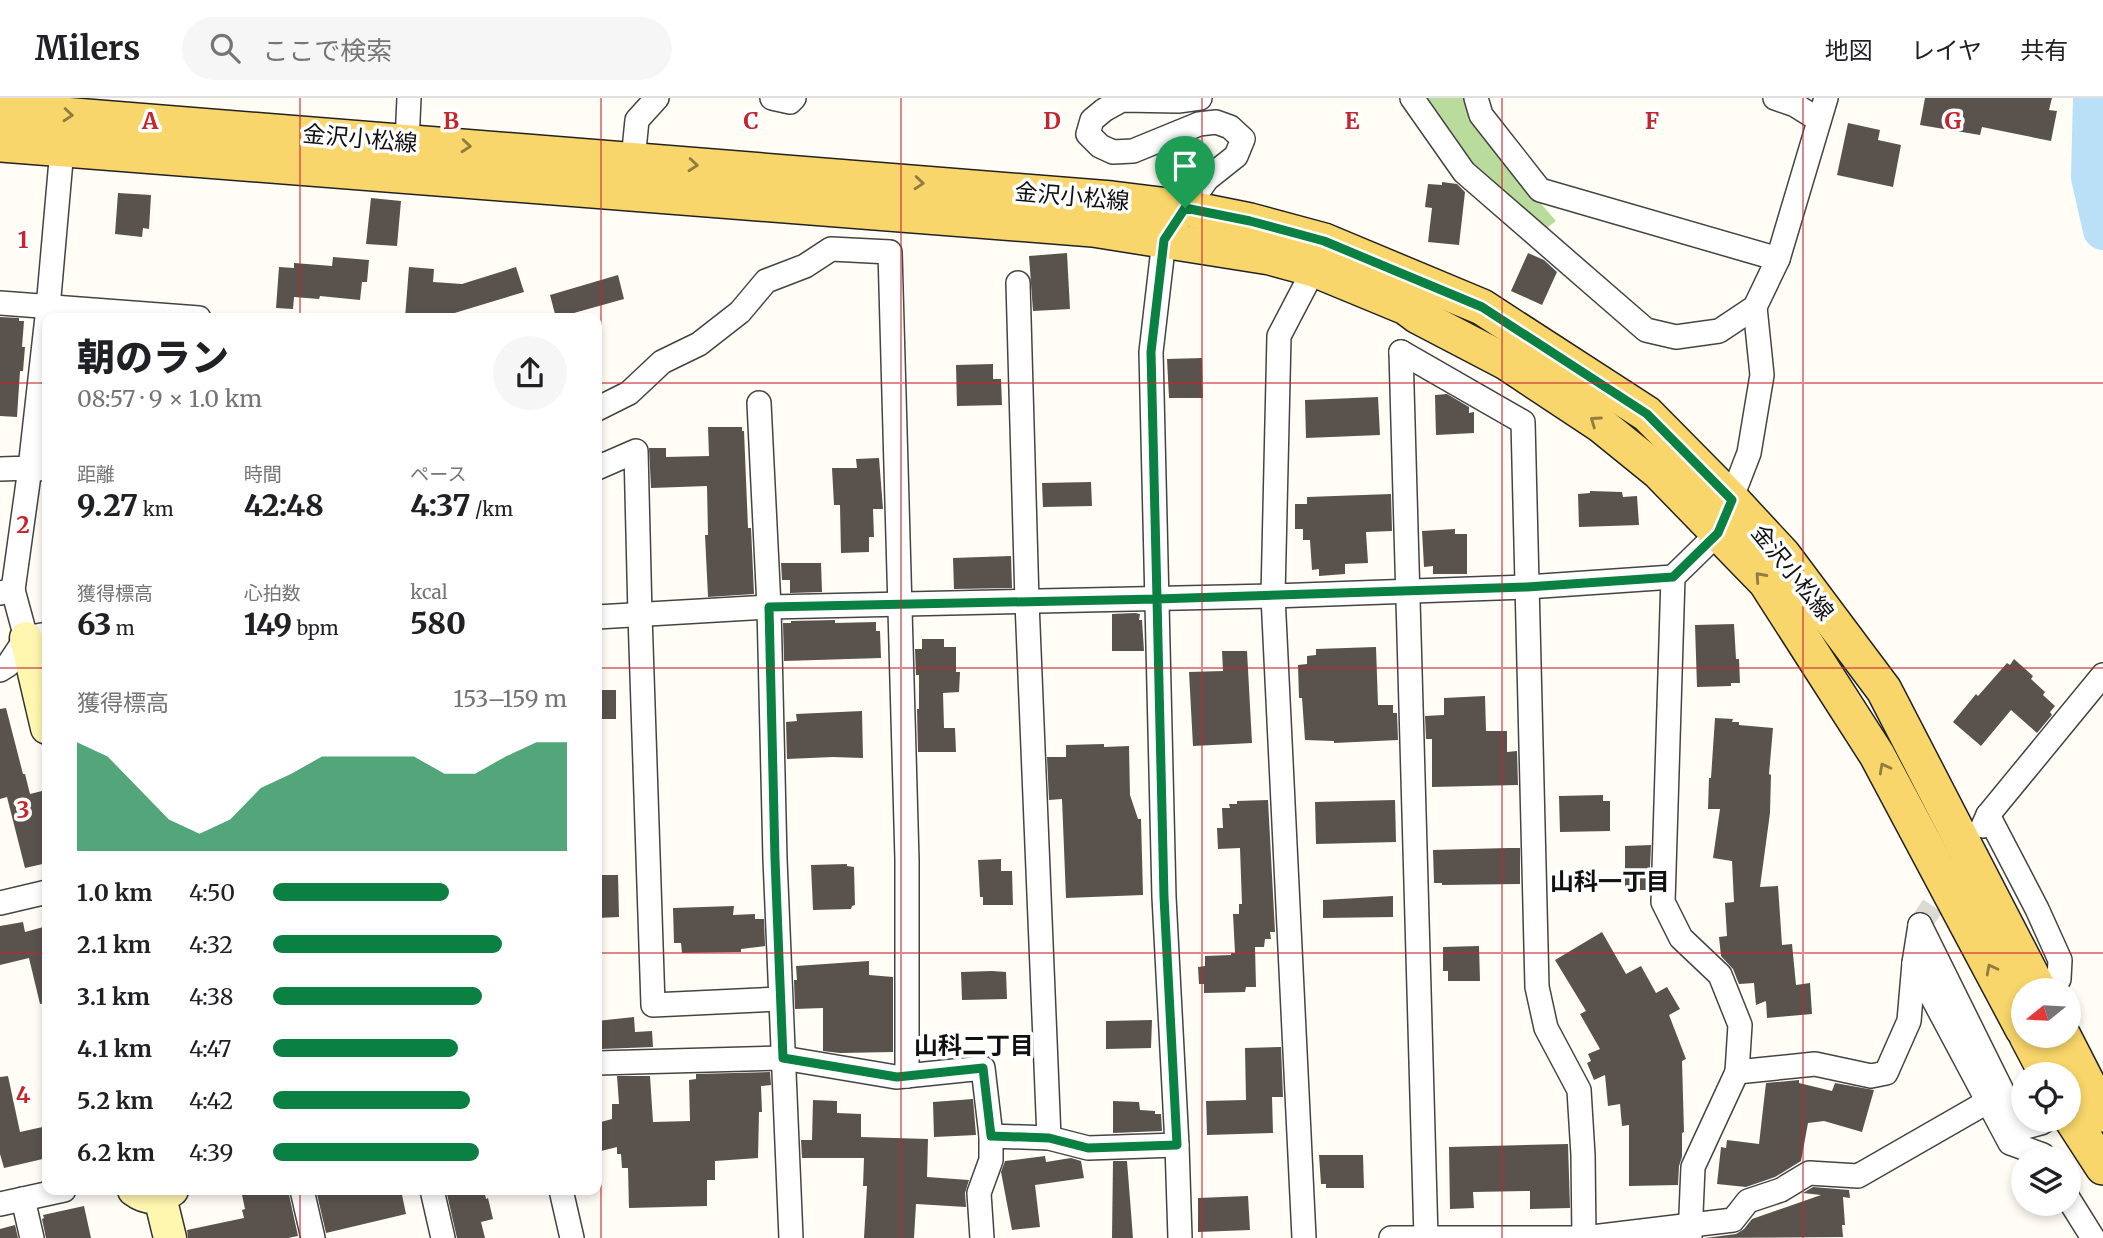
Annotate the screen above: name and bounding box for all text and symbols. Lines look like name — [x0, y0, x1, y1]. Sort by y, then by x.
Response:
search box — [182, 17, 672, 80]
text: Milers — [35, 28, 140, 69]
icon: search — [206, 29, 244, 67]
text: ここで検索 — [262, 34, 392, 67]
text: 地図 — [1825, 35, 1873, 66]
text: レイヤ — [1911, 35, 1982, 66]
text: 共有 — [2020, 35, 2068, 66]
text: A — [141, 106, 159, 135]
text: B — [443, 106, 459, 135]
text: C — [743, 106, 759, 135]
text: D — [1043, 106, 1061, 135]
text: E — [1344, 106, 1360, 135]
text: F — [1645, 106, 1659, 135]
text: G — [1945, 106, 1962, 135]
one-way arrow — [63, 107, 74, 122]
street label: 金沢小松線 — [301, 119, 419, 157]
pin — [1155, 136, 1215, 208]
one-way arrow — [461, 138, 472, 153]
icon: arrive — [1166, 147, 1204, 185]
one-way arrow — [687, 157, 698, 172]
one-way arrow — [914, 175, 925, 190]
street label: 金沢小松線 — [1013, 177, 1131, 215]
text: 1 — [18, 225, 29, 254]
text: 朝のラン — [77, 334, 229, 381]
button: share — [493, 336, 567, 410]
text: 08:57 · 9 × 1.0 km — [77, 384, 262, 413]
one-way arrow — [1590, 417, 1603, 430]
text: 距離 — [77, 462, 115, 486]
text: 時間 — [244, 462, 282, 486]
text: ペース — [410, 462, 466, 486]
text: 9.27 — [77, 486, 138, 524]
text: 42:48 — [244, 486, 324, 524]
text: 4:37 — [410, 486, 470, 524]
text: km — [138, 497, 174, 521]
text: /km — [470, 497, 513, 521]
text: 2 — [16, 510, 30, 539]
street label: 金沢小松線 — [1746, 518, 1840, 626]
one-way arrow — [1756, 572, 1768, 585]
text: kcal — [410, 580, 448, 604]
text: 獲得標高 — [77, 581, 153, 605]
text: 心拍数 — [244, 581, 301, 605]
text: 580 — [410, 604, 466, 642]
text: 63 — [77, 605, 111, 643]
text: 149 — [244, 605, 292, 643]
text: m — [111, 616, 135, 640]
text: bpm — [292, 616, 339, 640]
text: 153–159 m — [453, 684, 567, 713]
text: 獲得標高 — [77, 688, 169, 717]
one-way arrow — [1878, 763, 1892, 775]
text: 3 — [16, 795, 30, 824]
district label: 山科一丁目 — [1550, 866, 1670, 897]
text: 1.0 km — [77, 878, 152, 907]
text: 4:50 — [189, 878, 235, 907]
text: 2.1 km — [77, 930, 151, 959]
text: 4:32 — [189, 930, 233, 959]
one-way arrow — [1986, 963, 1999, 976]
north arrow — [2011, 978, 2081, 1048]
map controls — [2011, 978, 2081, 1216]
text: 3.1 km — [77, 982, 150, 1011]
text: 4:38 — [189, 982, 234, 1011]
district label: 山科二丁目 — [914, 1030, 1034, 1061]
text: 4.1 km — [77, 1034, 152, 1063]
text: 4:47 — [189, 1034, 231, 1063]
button: locate — [2011, 1062, 2081, 1132]
text: 4 — [16, 1080, 31, 1109]
text: 5.2 km — [77, 1086, 154, 1115]
text: 4:42 — [189, 1086, 233, 1115]
text: 6.2 km — [77, 1138, 155, 1167]
text: 4:39 — [189, 1138, 233, 1167]
button: layers — [2011, 1146, 2081, 1216]

